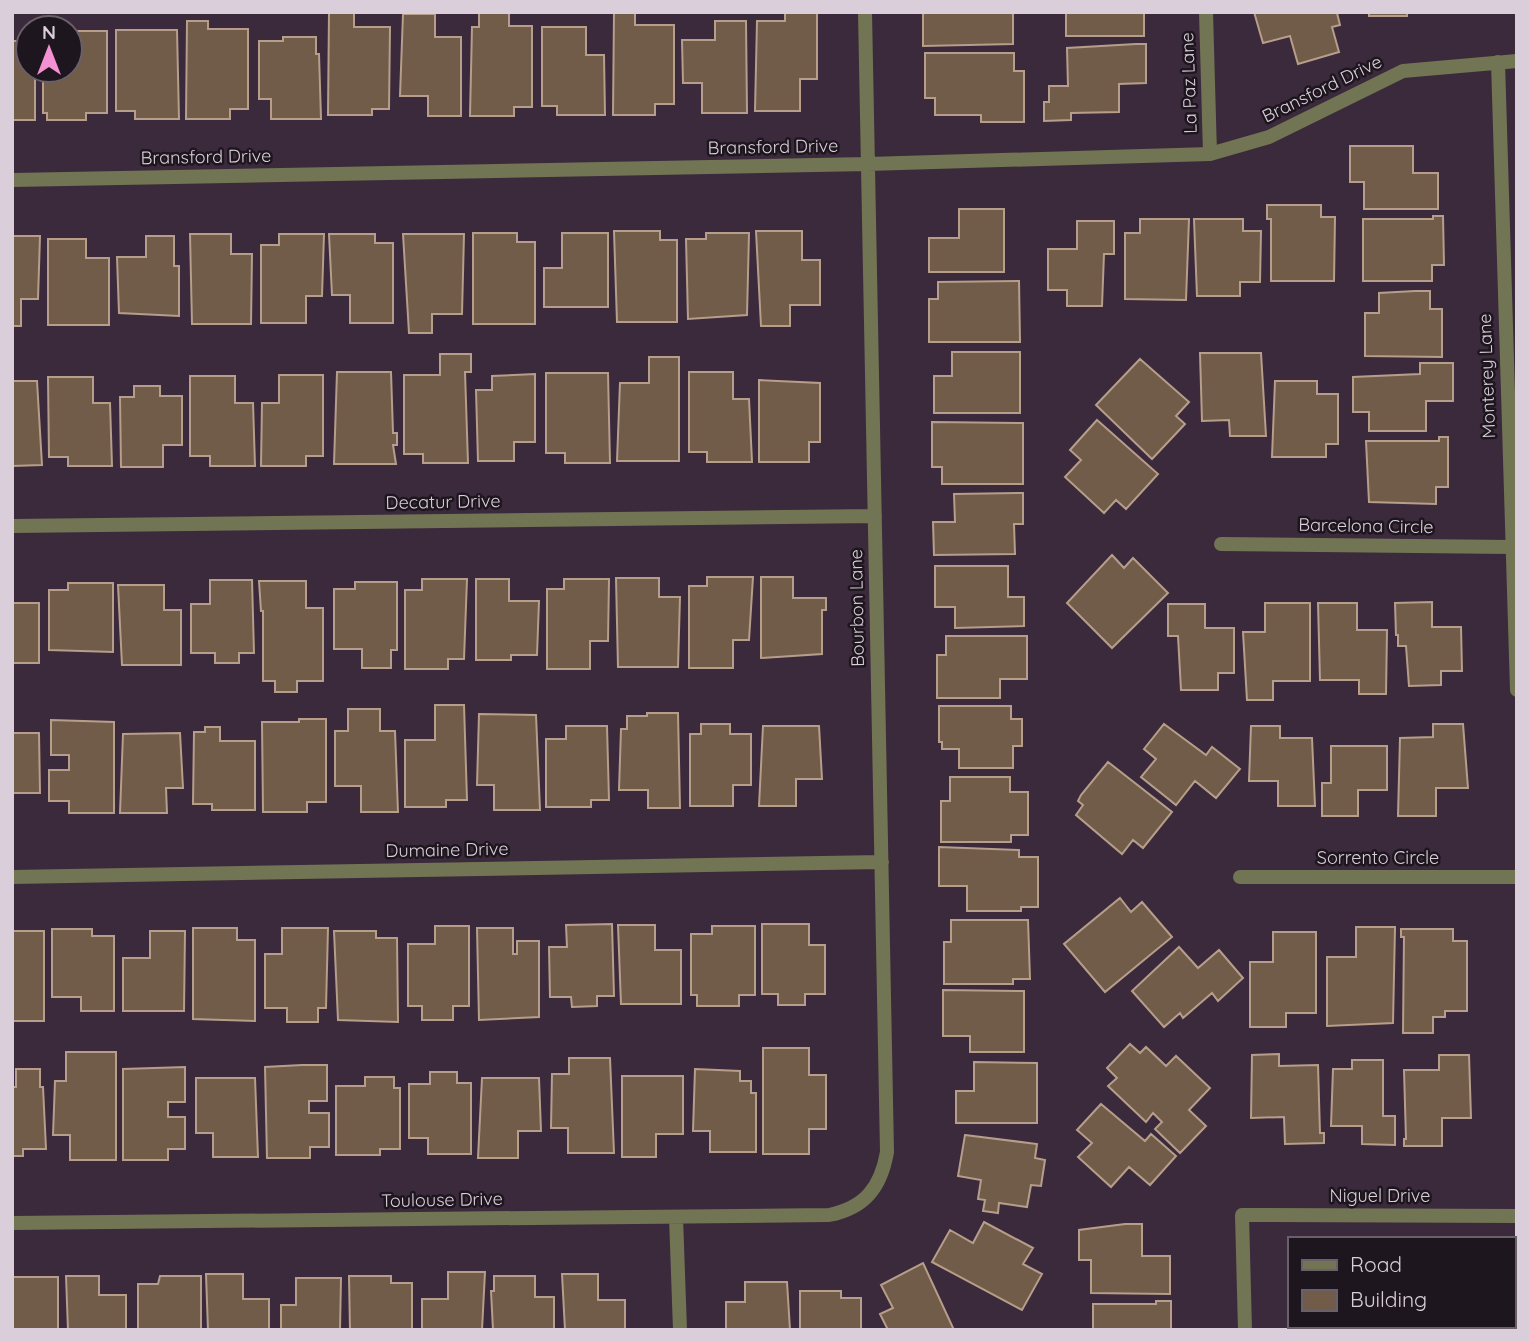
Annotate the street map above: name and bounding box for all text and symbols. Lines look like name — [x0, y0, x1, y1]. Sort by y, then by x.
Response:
north arrow — [14, 14, 84, 84]
text: N — [42, 20, 56, 44]
street label: La Paz Lane — [1175, 32, 1202, 134]
street label: Bransford Drive — [1258, 50, 1385, 128]
street label: Bransford Drive — [708, 134, 838, 159]
street label: Bransford Drive — [141, 144, 271, 169]
street label: Monterey Lane — [1473, 313, 1500, 439]
street label: Decatur Drive — [385, 489, 501, 514]
street label: Barcelona Circle — [1298, 513, 1434, 538]
street label: Bourbon Lane — [844, 549, 869, 667]
street label: Dumaine Drive — [385, 837, 509, 862]
street label: Sorrento Circle — [1317, 846, 1439, 869]
street label: Niguel Drive — [1330, 1184, 1430, 1207]
street label: Toulouse Drive — [381, 1187, 503, 1212]
legend — [1288, 1237, 1515, 1328]
text: Road — [1350, 1251, 1402, 1277]
text: Building — [1350, 1286, 1427, 1312]

